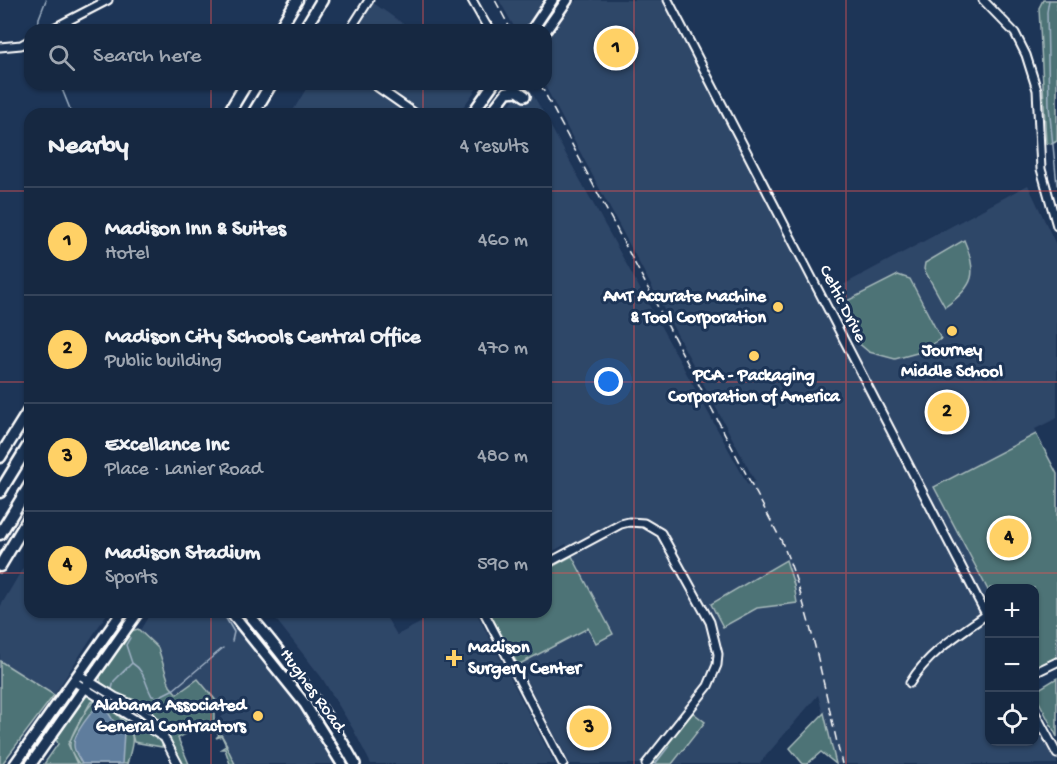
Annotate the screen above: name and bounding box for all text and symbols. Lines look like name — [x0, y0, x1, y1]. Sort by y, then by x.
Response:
search box — [24, 24, 552, 90]
pin: 1 — [596, 26, 636, 70]
icon: search — [45, 41, 78, 74]
text: Search here — [93, 44, 201, 70]
text: Nearby — [48, 132, 129, 163]
text: 4 results — [460, 136, 528, 159]
text: Madison Inn & Suites — [105, 217, 286, 243]
text: 1 — [63, 230, 72, 253]
text: 460 m — [478, 230, 528, 253]
text: Hotel — [105, 243, 150, 266]
street label: Celtic Drive — [814, 262, 871, 347]
place label: AMT Accurate Machine & Tool Corporation — [602, 287, 767, 329]
marker: AMT Accurate Machine & Tool Corporation — [771, 300, 785, 314]
marker: Journey Middle School — [945, 324, 959, 338]
text: Madison City Schools Central Office — [105, 325, 421, 351]
text: 2 — [63, 338, 72, 361]
text: 470 m — [478, 338, 528, 361]
place label: Journey Middle School — [901, 341, 1003, 383]
marker: PCA - Packaging Corporation of America — [747, 349, 761, 363]
text: Public building — [105, 351, 222, 374]
place label: PCA - Packaging Corporation of America — [667, 366, 841, 408]
your location — [594, 367, 623, 396]
pin: 2 — [928, 390, 966, 434]
text: Excellance Inc — [105, 433, 229, 459]
text: 3 — [62, 446, 73, 469]
text: 480 m — [477, 446, 528, 469]
text: Place · Lanier Road — [105, 459, 263, 482]
pin: 4 — [990, 516, 1028, 560]
text: Madison Stadium — [105, 541, 260, 567]
text: 4 — [63, 554, 72, 577]
text: 590 m — [477, 554, 528, 577]
text: Sports — [105, 567, 157, 590]
map controls — [985, 584, 1039, 746]
button: + — [985, 584, 1039, 638]
place label: Madison Surgery Center — [468, 638, 583, 680]
button: − — [985, 638, 1039, 692]
street label: Hughes Road — [275, 645, 350, 738]
marker: Madison Surgery Center — [445, 649, 463, 667]
button: locate — [985, 692, 1039, 746]
place label: Alabama Associated General Contractors — [93, 696, 248, 738]
pin: 3 — [570, 706, 608, 750]
marker: Alabama Associated General Contractors — [251, 709, 265, 723]

